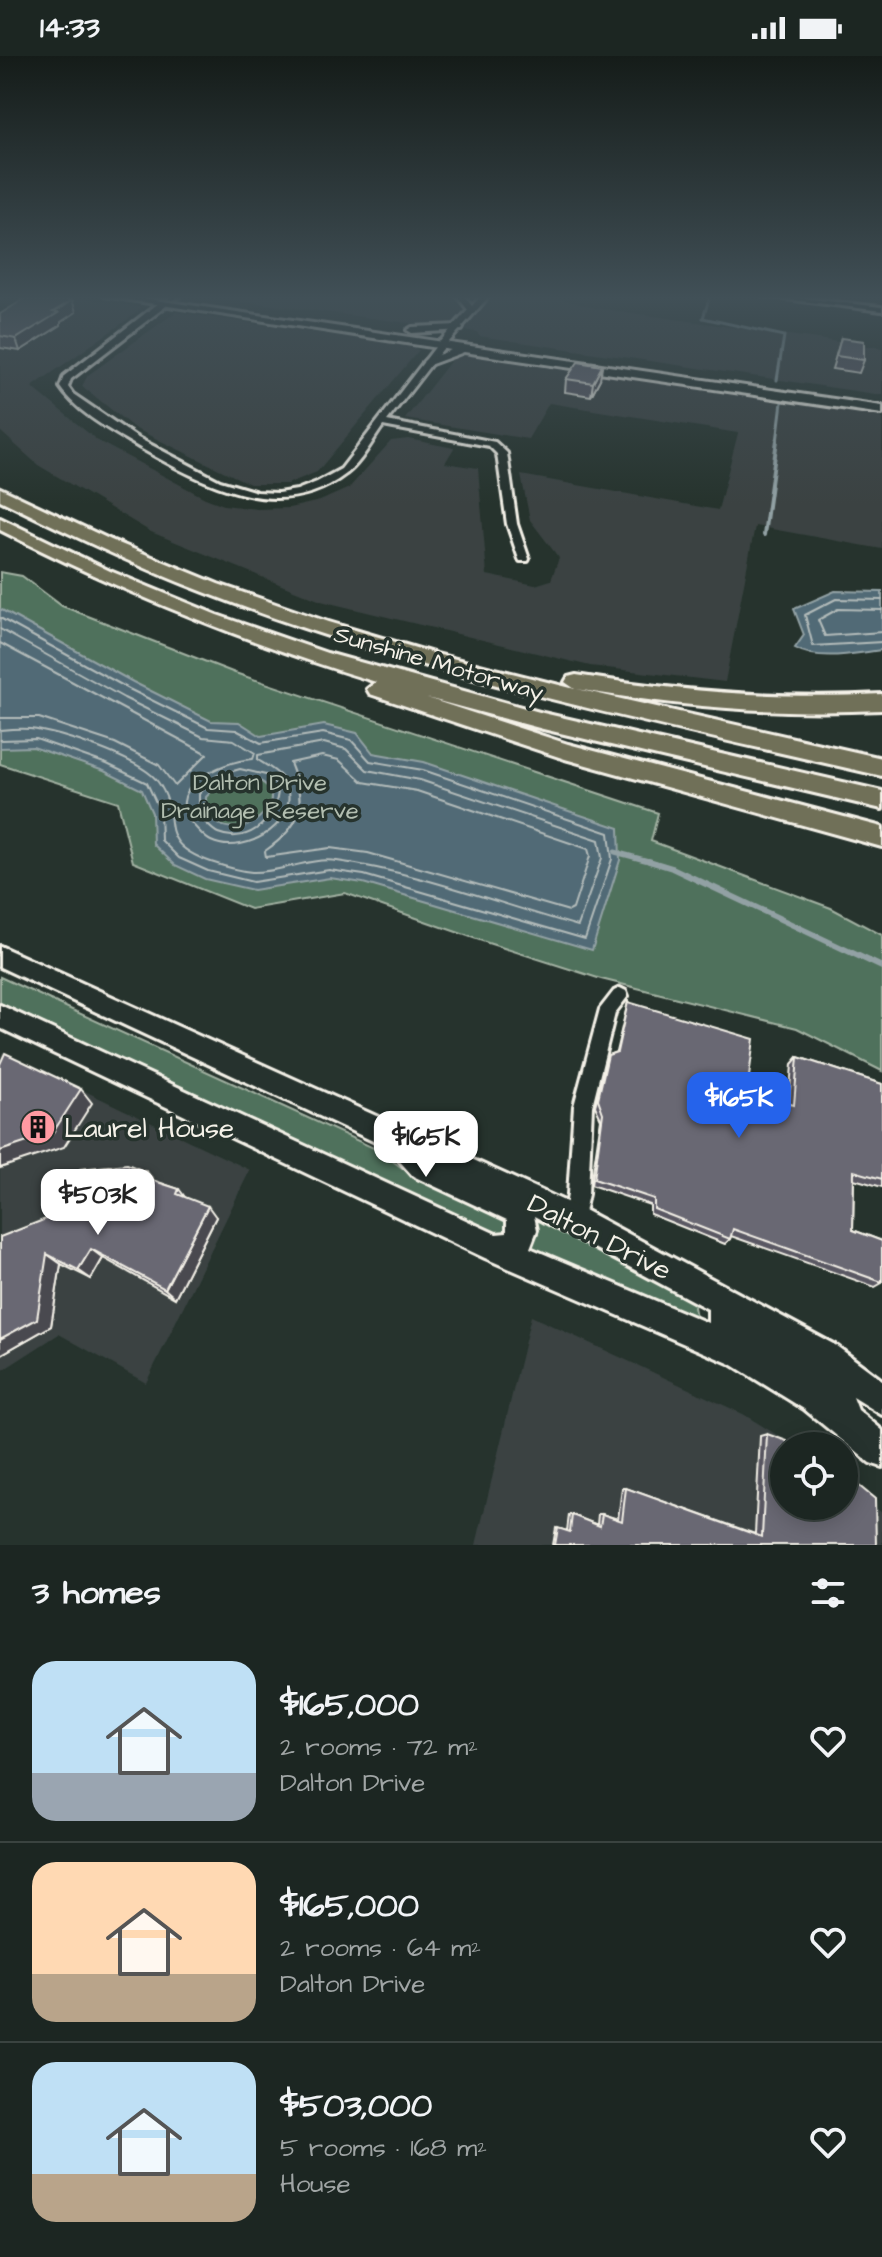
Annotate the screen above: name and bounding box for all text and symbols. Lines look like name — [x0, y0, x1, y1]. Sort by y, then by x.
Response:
text: 14:33 — [40, 7, 100, 49]
street label: Sunshine Motorway — [330, 618, 547, 711]
park label: Dalton Drive Drainage Reserve — [161, 766, 359, 829]
pin: $165K — [683, 1072, 795, 1140]
text: $165K — [705, 1080, 773, 1116]
building icon: Laurel House — [19, 1108, 57, 1146]
place label: Laurel House — [64, 1109, 234, 1148]
pin: $165K — [370, 1111, 482, 1179]
text: $165K — [392, 1119, 460, 1155]
pin: $503K — [42, 1169, 154, 1237]
text: $503K — [59, 1177, 137, 1213]
street label: Dalton Drive — [521, 1184, 678, 1290]
map controls — [770, 1432, 858, 1520]
button: locate — [770, 1432, 858, 1520]
text: 3 homes — [32, 1569, 161, 1617]
icon: filters — [806, 1571, 850, 1615]
text: $165,000 — [280, 1681, 419, 1729]
icon: home — [96, 1693, 192, 1789]
icon: heart — [806, 1719, 850, 1763]
text: 2 rooms · 72 m² — [280, 1729, 478, 1765]
text: Dalton Drive — [280, 1765, 425, 1801]
text: $165,000 — [280, 1882, 419, 1930]
icon: home — [96, 1894, 192, 1990]
icon: heart — [806, 1920, 850, 1964]
text: 2 rooms · 64 m² — [280, 1930, 481, 1966]
text: Dalton Drive — [280, 1966, 425, 2002]
text: $503,000 — [280, 2082, 432, 2130]
icon: home — [96, 2094, 192, 2190]
icon: heart — [806, 2120, 850, 2164]
text: 5 rooms · 168 m² — [280, 2130, 487, 2166]
text: House — [280, 2166, 351, 2202]

